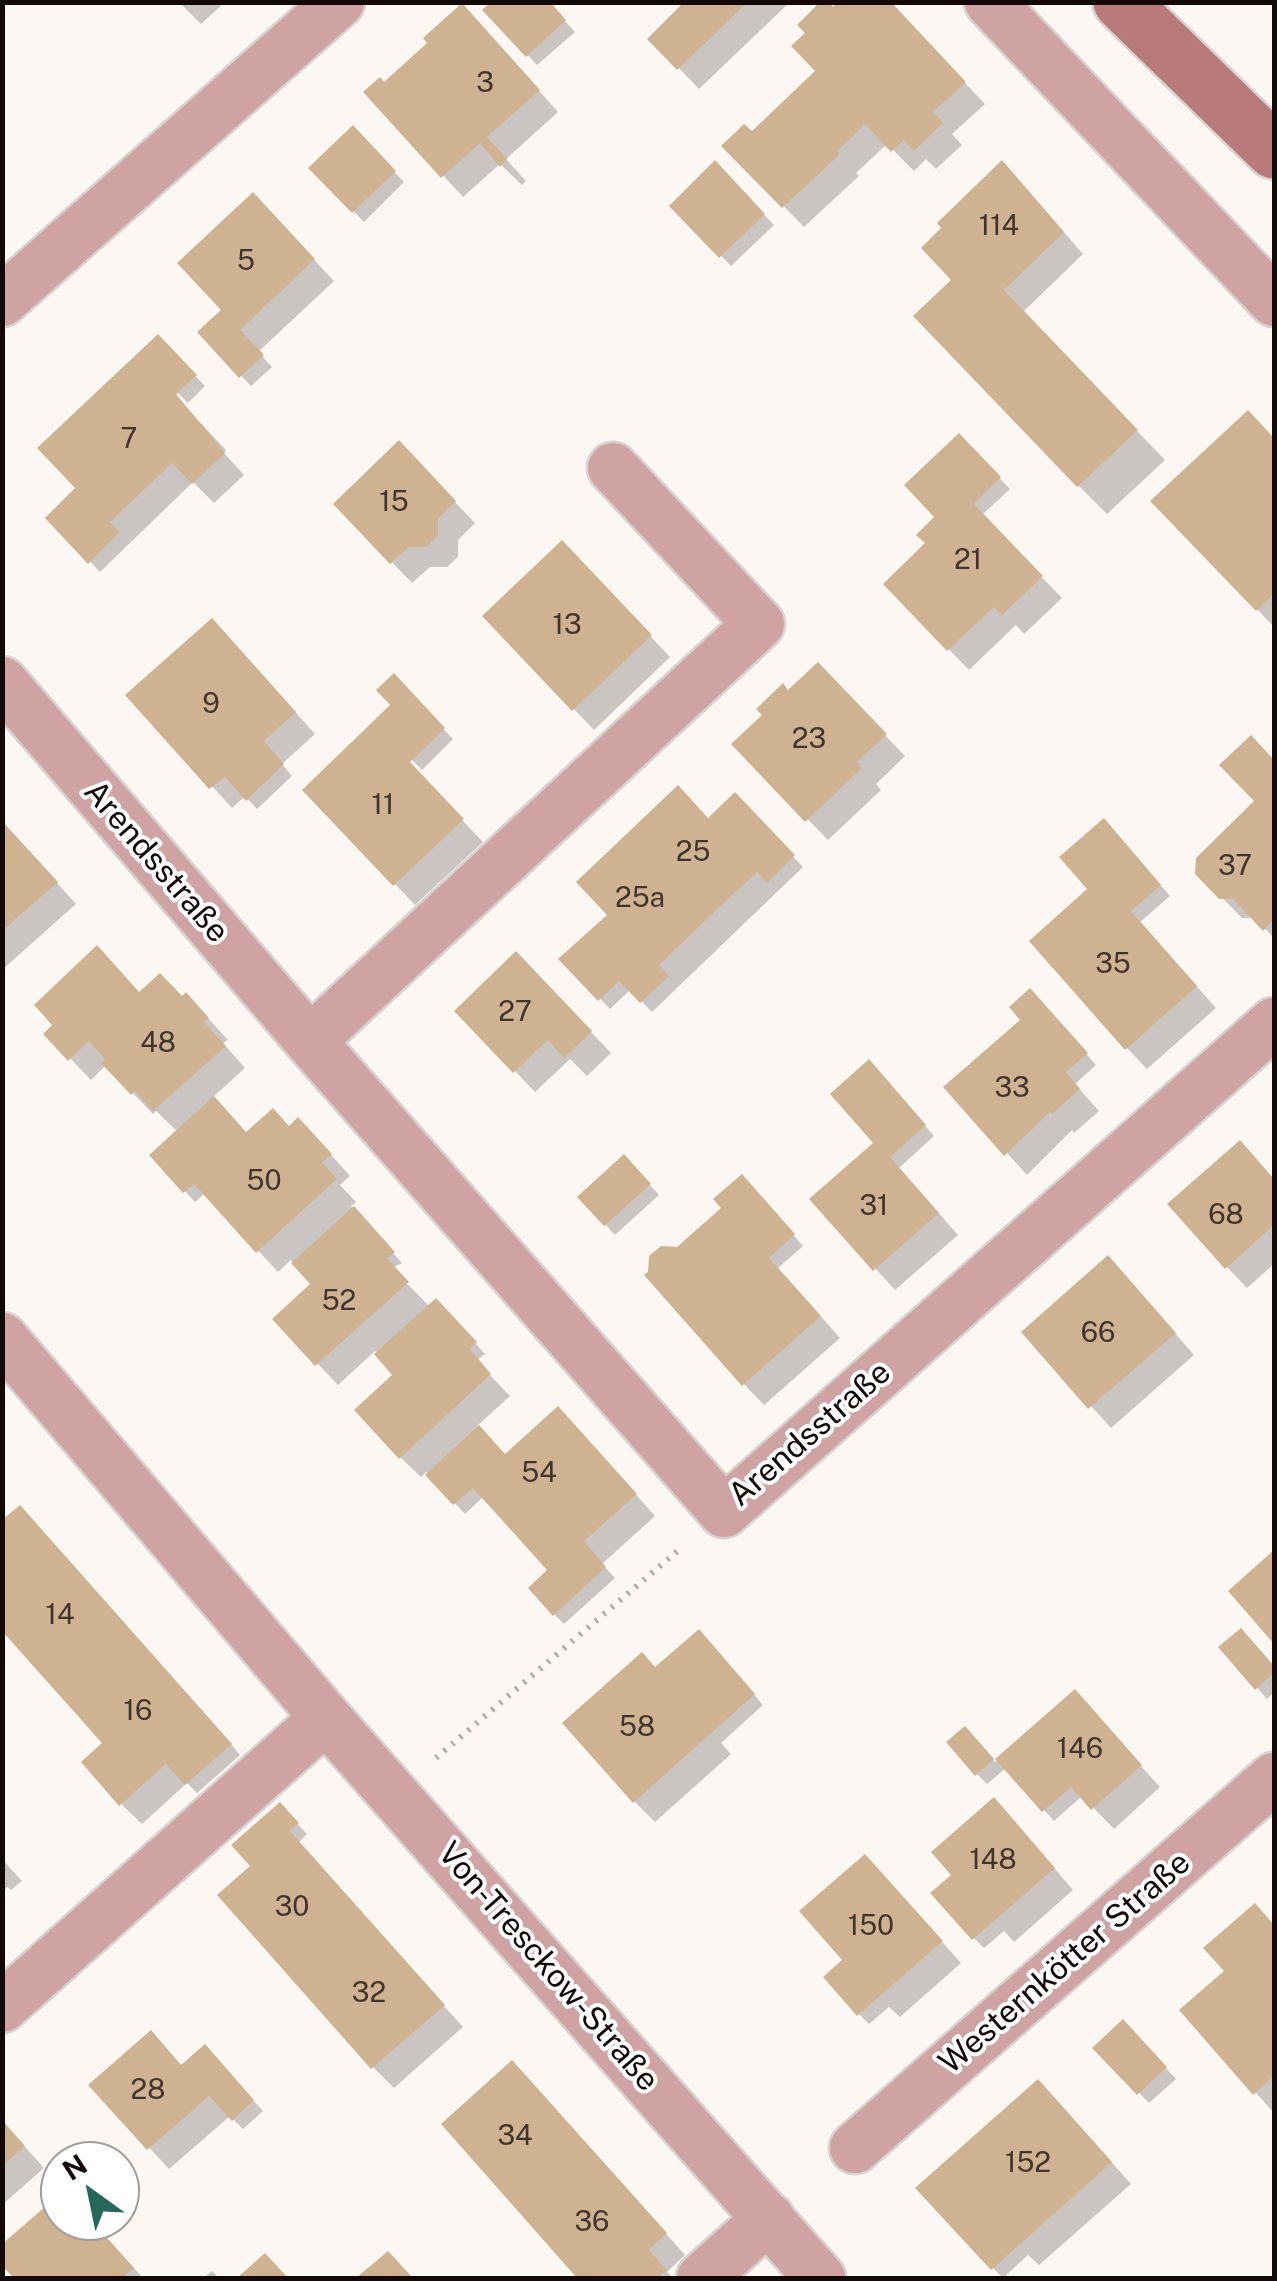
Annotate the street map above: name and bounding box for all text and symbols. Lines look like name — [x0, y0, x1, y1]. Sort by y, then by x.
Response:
house number: 3 — [476, 66, 494, 100]
house number: 114 — [979, 209, 1019, 243]
house number: 5 — [237, 244, 255, 278]
house number: 7 — [121, 422, 137, 456]
house number: 15 — [379, 485, 409, 519]
house number: 21 — [954, 543, 982, 577]
house number: 13 — [552, 608, 582, 642]
house number: 9 — [202, 687, 220, 721]
house number: 23 — [792, 722, 826, 756]
street label: Arendsstraße — [75, 773, 237, 951]
house number: 11 — [372, 788, 394, 822]
house number: 25 — [676, 835, 710, 869]
house number: 37 — [1218, 849, 1252, 883]
house number: 25a — [615, 881, 665, 915]
house number: 35 — [1095, 947, 1131, 981]
house number: 27 — [498, 995, 532, 1029]
house number: 48 — [140, 1026, 176, 1060]
house number: 33 — [994, 1071, 1030, 1105]
house number: 50 — [246, 1164, 282, 1198]
house number: 31 — [859, 1189, 889, 1223]
house number: 68 — [1208, 1198, 1244, 1232]
house number: 52 — [322, 1284, 356, 1318]
house number: 66 — [1081, 1316, 1115, 1350]
street label: Arendsstraße — [721, 1353, 899, 1515]
house number: 54 — [521, 1456, 557, 1490]
house number: 14 — [46, 1598, 74, 1632]
house number: 16 — [124, 1694, 152, 1728]
house number: 58 — [619, 1710, 655, 1744]
house number: 146 — [1057, 1732, 1103, 1766]
street label: Von-Tresckow-Straße — [429, 1835, 667, 2099]
house number: 148 — [969, 1843, 1017, 1877]
street label: Westernkötter Straße — [932, 1844, 1198, 2082]
house number: 30 — [275, 1890, 309, 1924]
house number: 150 — [848, 1909, 894, 1943]
house number: 32 — [352, 1976, 386, 2010]
house number: 28 — [131, 2073, 165, 2107]
house number: 34 — [497, 2119, 533, 2153]
north arrow — [40, 2141, 140, 2241]
house number: 152 — [1005, 2146, 1051, 2180]
text: N — [56, 2147, 93, 2187]
house number: 36 — [575, 2205, 609, 2239]

